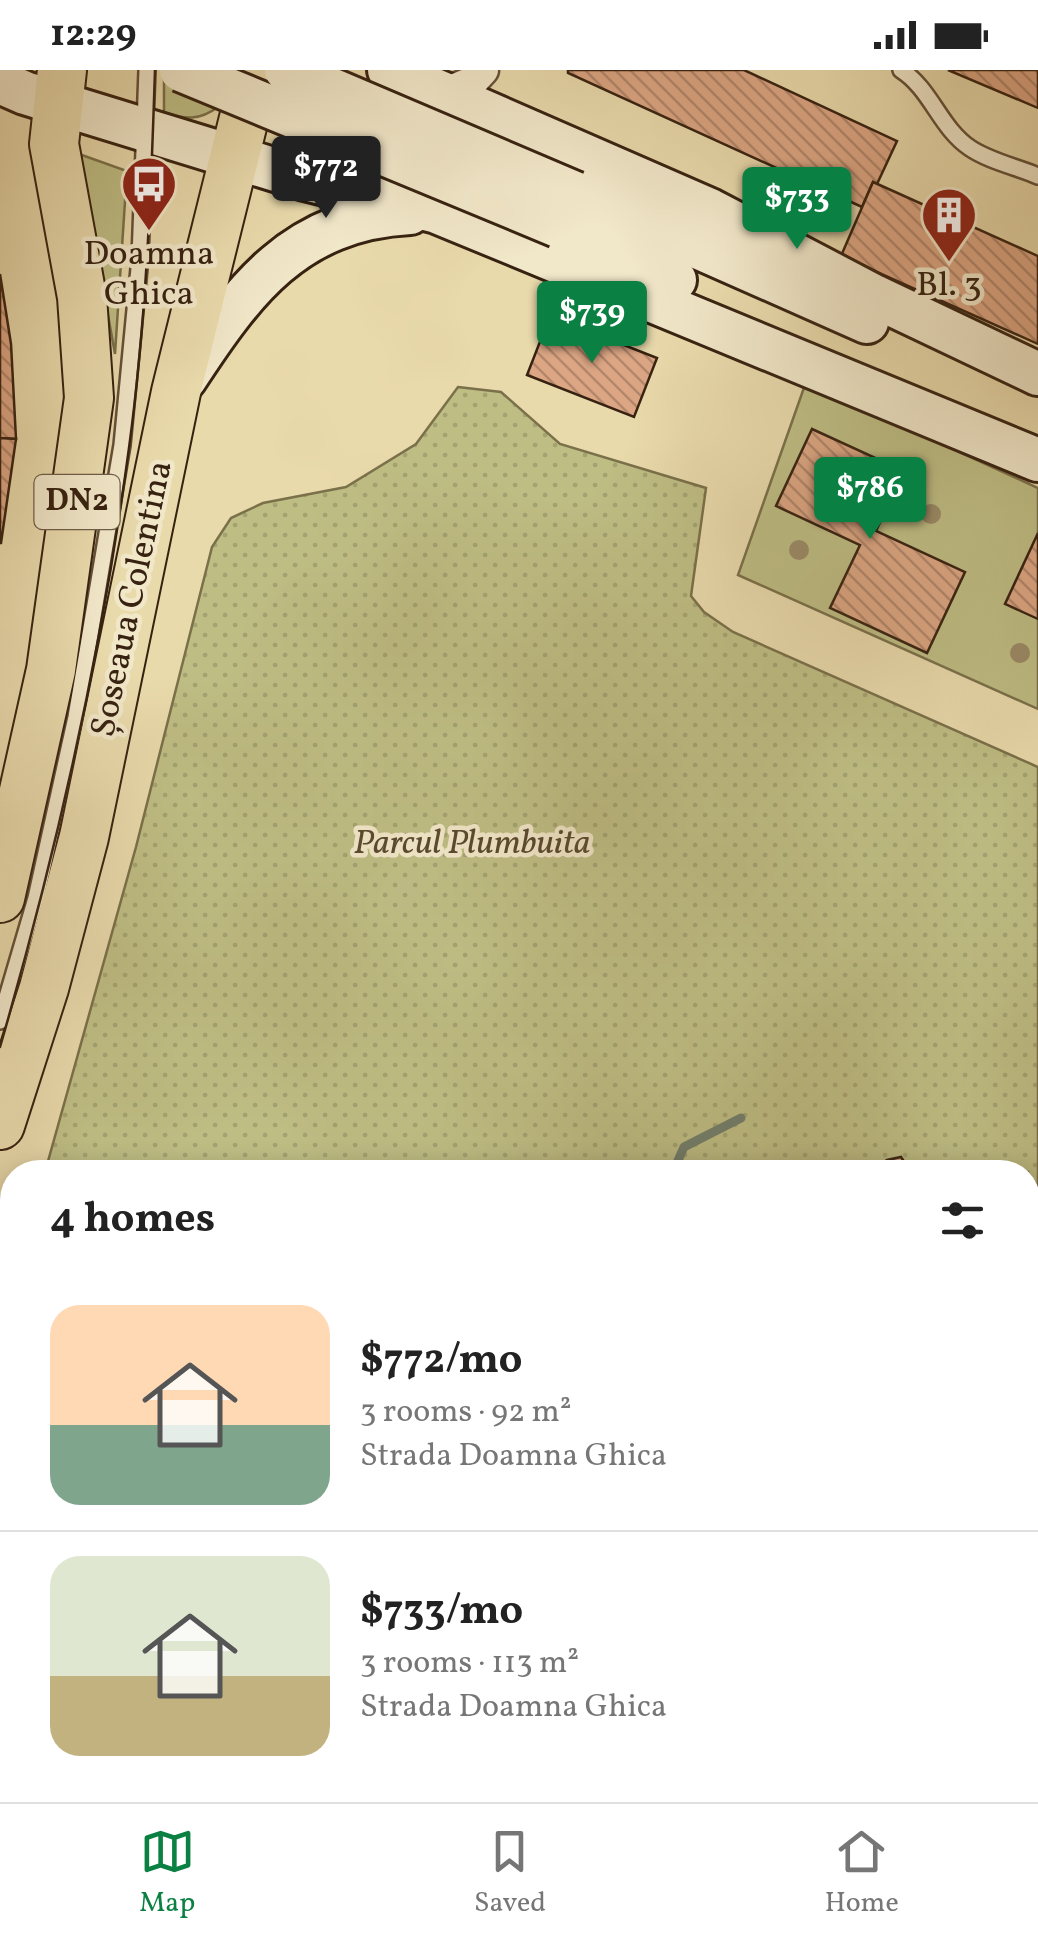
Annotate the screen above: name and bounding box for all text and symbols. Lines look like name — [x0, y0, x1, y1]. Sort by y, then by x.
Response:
text: 12:29 — [50, 9, 136, 62]
pin: $772 — [267, 136, 385, 221]
text: $772 — [294, 146, 358, 190]
bus stop icon: Doamna Ghica — [119, 154, 179, 233]
pin: $733 — [738, 167, 856, 252]
text: $733 — [764, 177, 830, 221]
building icon: Bl. 3 — [919, 185, 979, 264]
place label: Doamna Ghica — [84, 231, 214, 319]
place label: Bl. 3 — [916, 262, 982, 310]
pin: $739 — [533, 281, 651, 366]
text: $739 — [559, 291, 625, 335]
street label: Șoseaua Colentina — [80, 456, 186, 742]
pin: $786 — [811, 457, 929, 542]
text: $786 — [836, 467, 904, 511]
road number: DN2 — [34, 475, 120, 529]
park label: Parcul Plumbuita — [353, 820, 591, 868]
text: 4 homes — [50, 1191, 215, 1250]
icon: filters — [935, 1193, 990, 1248]
text: $772/mo — [360, 1332, 523, 1391]
icon: home — [130, 1345, 250, 1465]
text: 3 rooms · 92 m² — [360, 1391, 572, 1435]
text: Strada Doamna Ghica — [360, 1435, 667, 1479]
text: $733/mo — [360, 1583, 523, 1642]
icon: home — [130, 1596, 250, 1716]
text: 3 rooms · 113 m² — [360, 1642, 579, 1686]
text: Strada Doamna Ghica — [360, 1686, 667, 1730]
tab: Map — [139, 1824, 195, 1923]
tab: Saved — [474, 1824, 546, 1923]
tab: Home — [825, 1824, 899, 1923]

